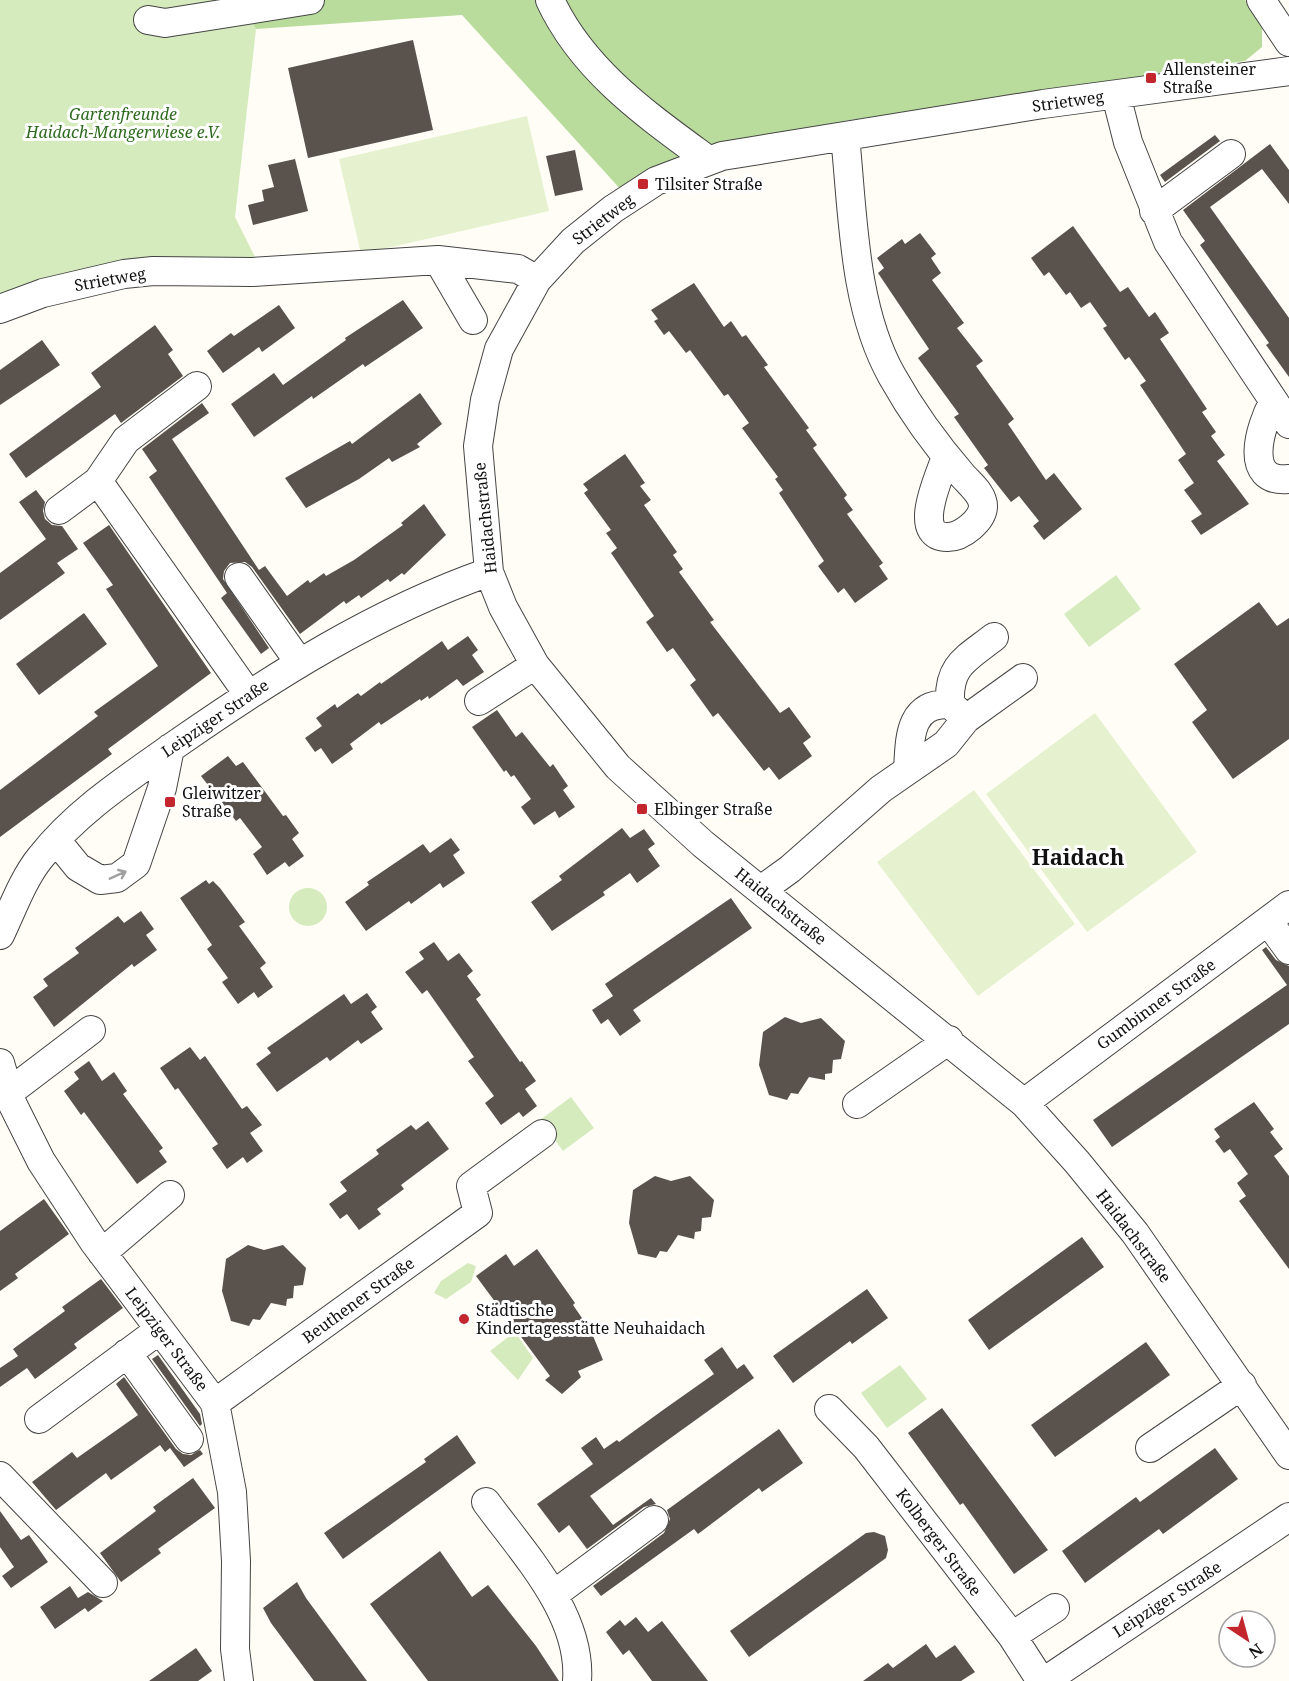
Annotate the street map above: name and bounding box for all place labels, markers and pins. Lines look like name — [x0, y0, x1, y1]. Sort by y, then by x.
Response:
place label: Allensteiner Straße — [1163, 58, 1256, 98]
marker: Allensteiner Straße — [1144, 71, 1158, 85]
place label: Tilsiter Straße — [655, 173, 763, 195]
marker: Tilsiter Straße — [636, 177, 650, 191]
place label: Gleiwitzer Straße — [182, 782, 261, 822]
marker: Gleiwitzer Straße — [163, 795, 177, 809]
place label: Elbinger Straße — [654, 798, 773, 820]
marker: Elbinger Straße — [635, 802, 649, 816]
place label: Städtische Kindertagesstätte Neuhaidach — [476, 1299, 706, 1339]
marker: Städtische Kindertagesstätte Neuhaidach — [457, 1312, 471, 1326]

